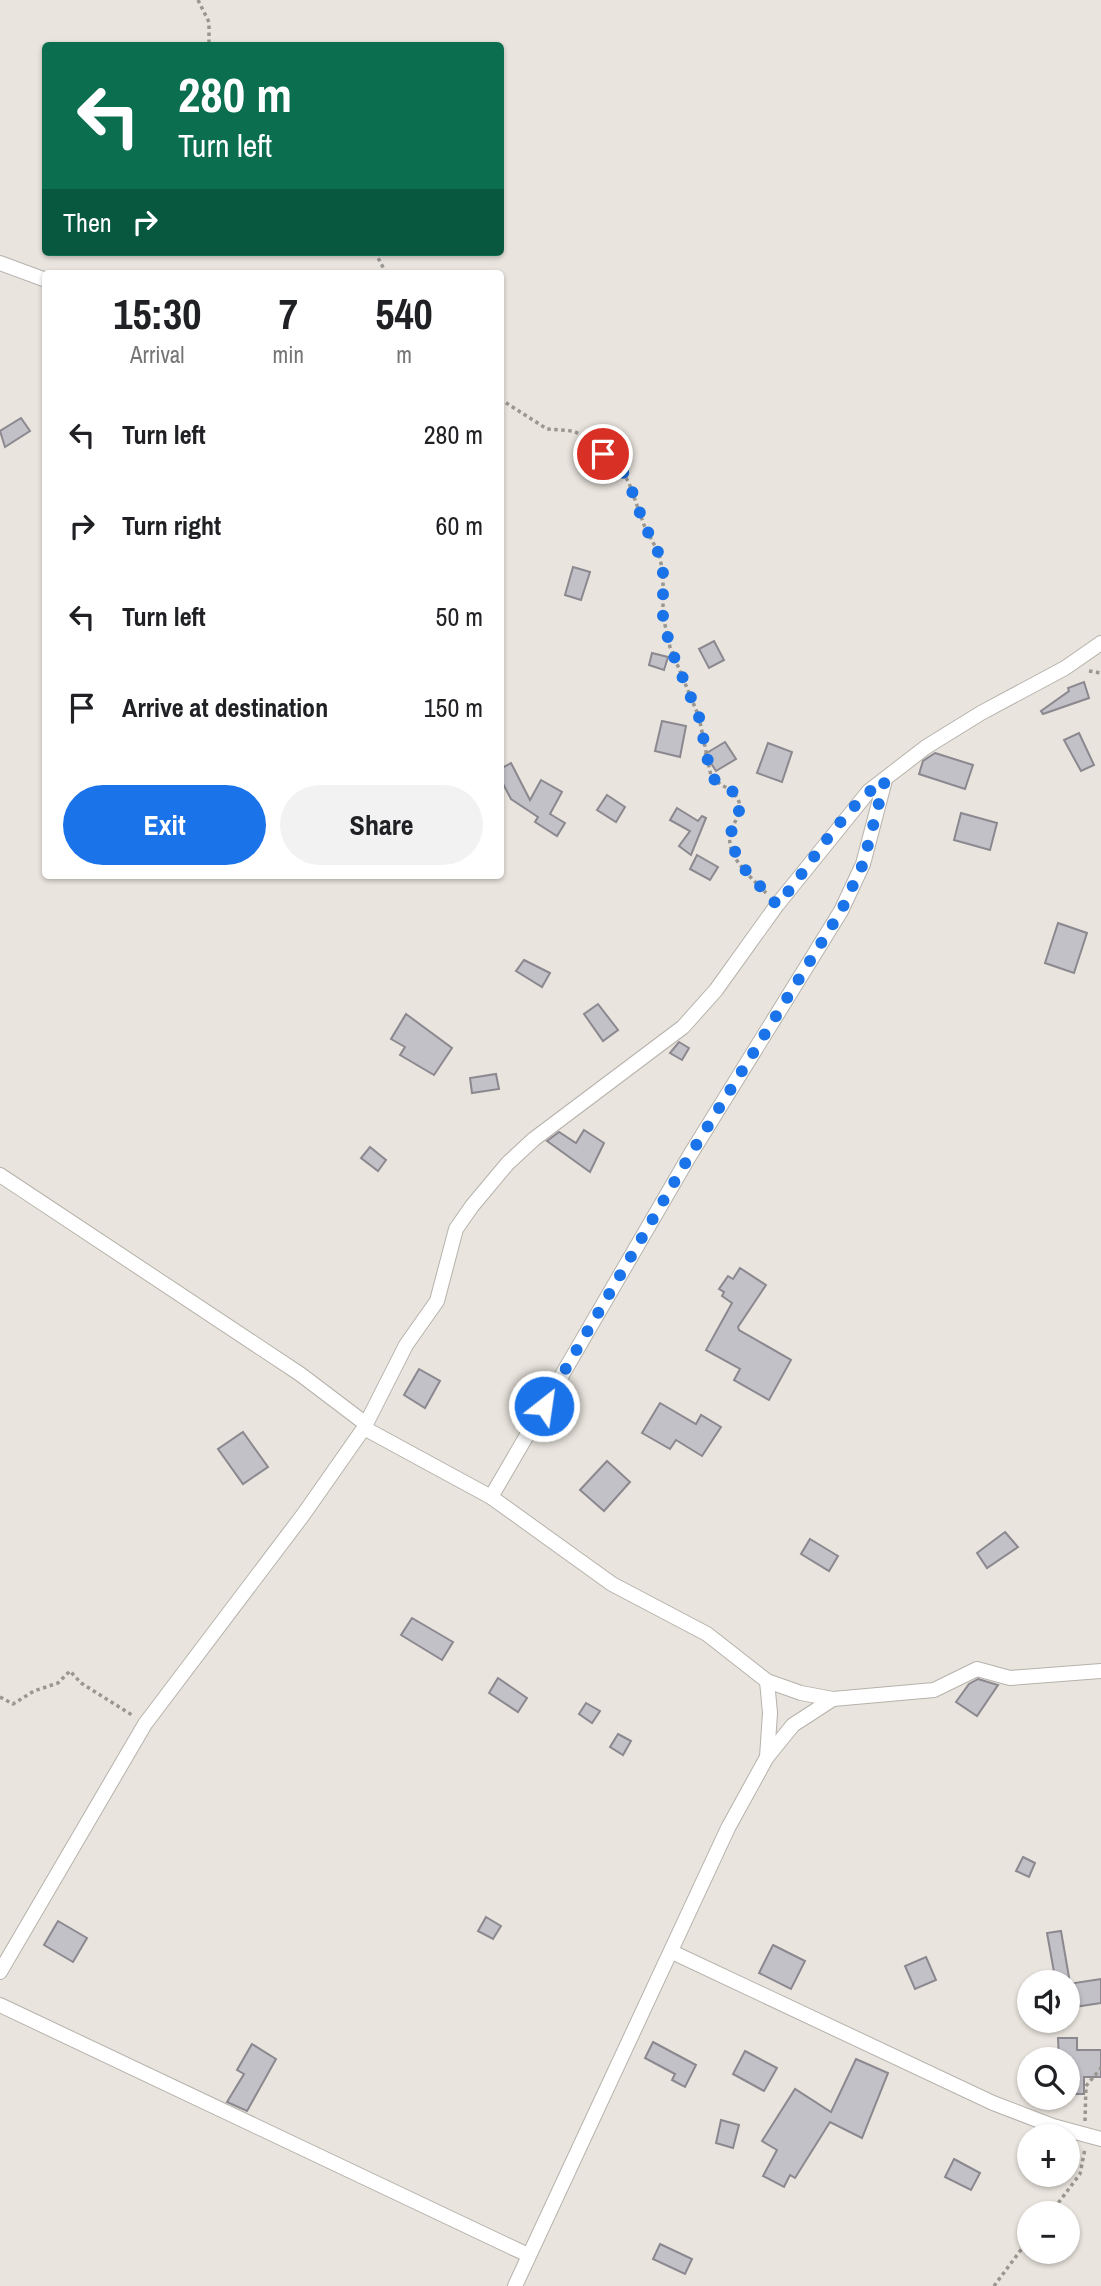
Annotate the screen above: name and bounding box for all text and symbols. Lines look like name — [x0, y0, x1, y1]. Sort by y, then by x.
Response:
text: 280 m — [178, 61, 292, 127]
icon: left — [63, 70, 154, 161]
text: Turn left — [178, 124, 272, 167]
icon: right — [126, 203, 164, 241]
text: Then — [63, 205, 112, 240]
text: 15:30 — [113, 286, 201, 342]
text: 7 — [279, 286, 298, 342]
text: 540 — [375, 286, 433, 342]
text: Arrival — [130, 339, 185, 370]
text: min — [273, 339, 304, 370]
text: m — [396, 339, 412, 370]
icon: left — [63, 416, 101, 454]
text: Turn left — [122, 417, 206, 452]
text: 280 m — [424, 417, 483, 452]
pin — [573, 424, 633, 484]
icon: arrive — [584, 435, 622, 473]
icon: right — [63, 507, 101, 545]
text: Turn right — [122, 508, 221, 543]
text: 60 m — [436, 508, 483, 543]
icon: left — [63, 598, 101, 636]
text: Turn left — [122, 599, 206, 634]
text: 50 m — [436, 599, 483, 634]
icon: arrive — [63, 689, 101, 727]
text: Arrive at destination — [122, 690, 328, 725]
text: 150 m — [424, 690, 483, 725]
button: Exit — [63, 785, 266, 865]
button: Share — [280, 785, 483, 865]
position arrow — [507, 1369, 581, 1443]
map controls — [1017, 1970, 1080, 2264]
button: sound — [1017, 1970, 1080, 2033]
button: search — [1017, 2047, 1080, 2110]
button: + — [1017, 2124, 1080, 2187]
button: − — [1017, 2201, 1080, 2264]

